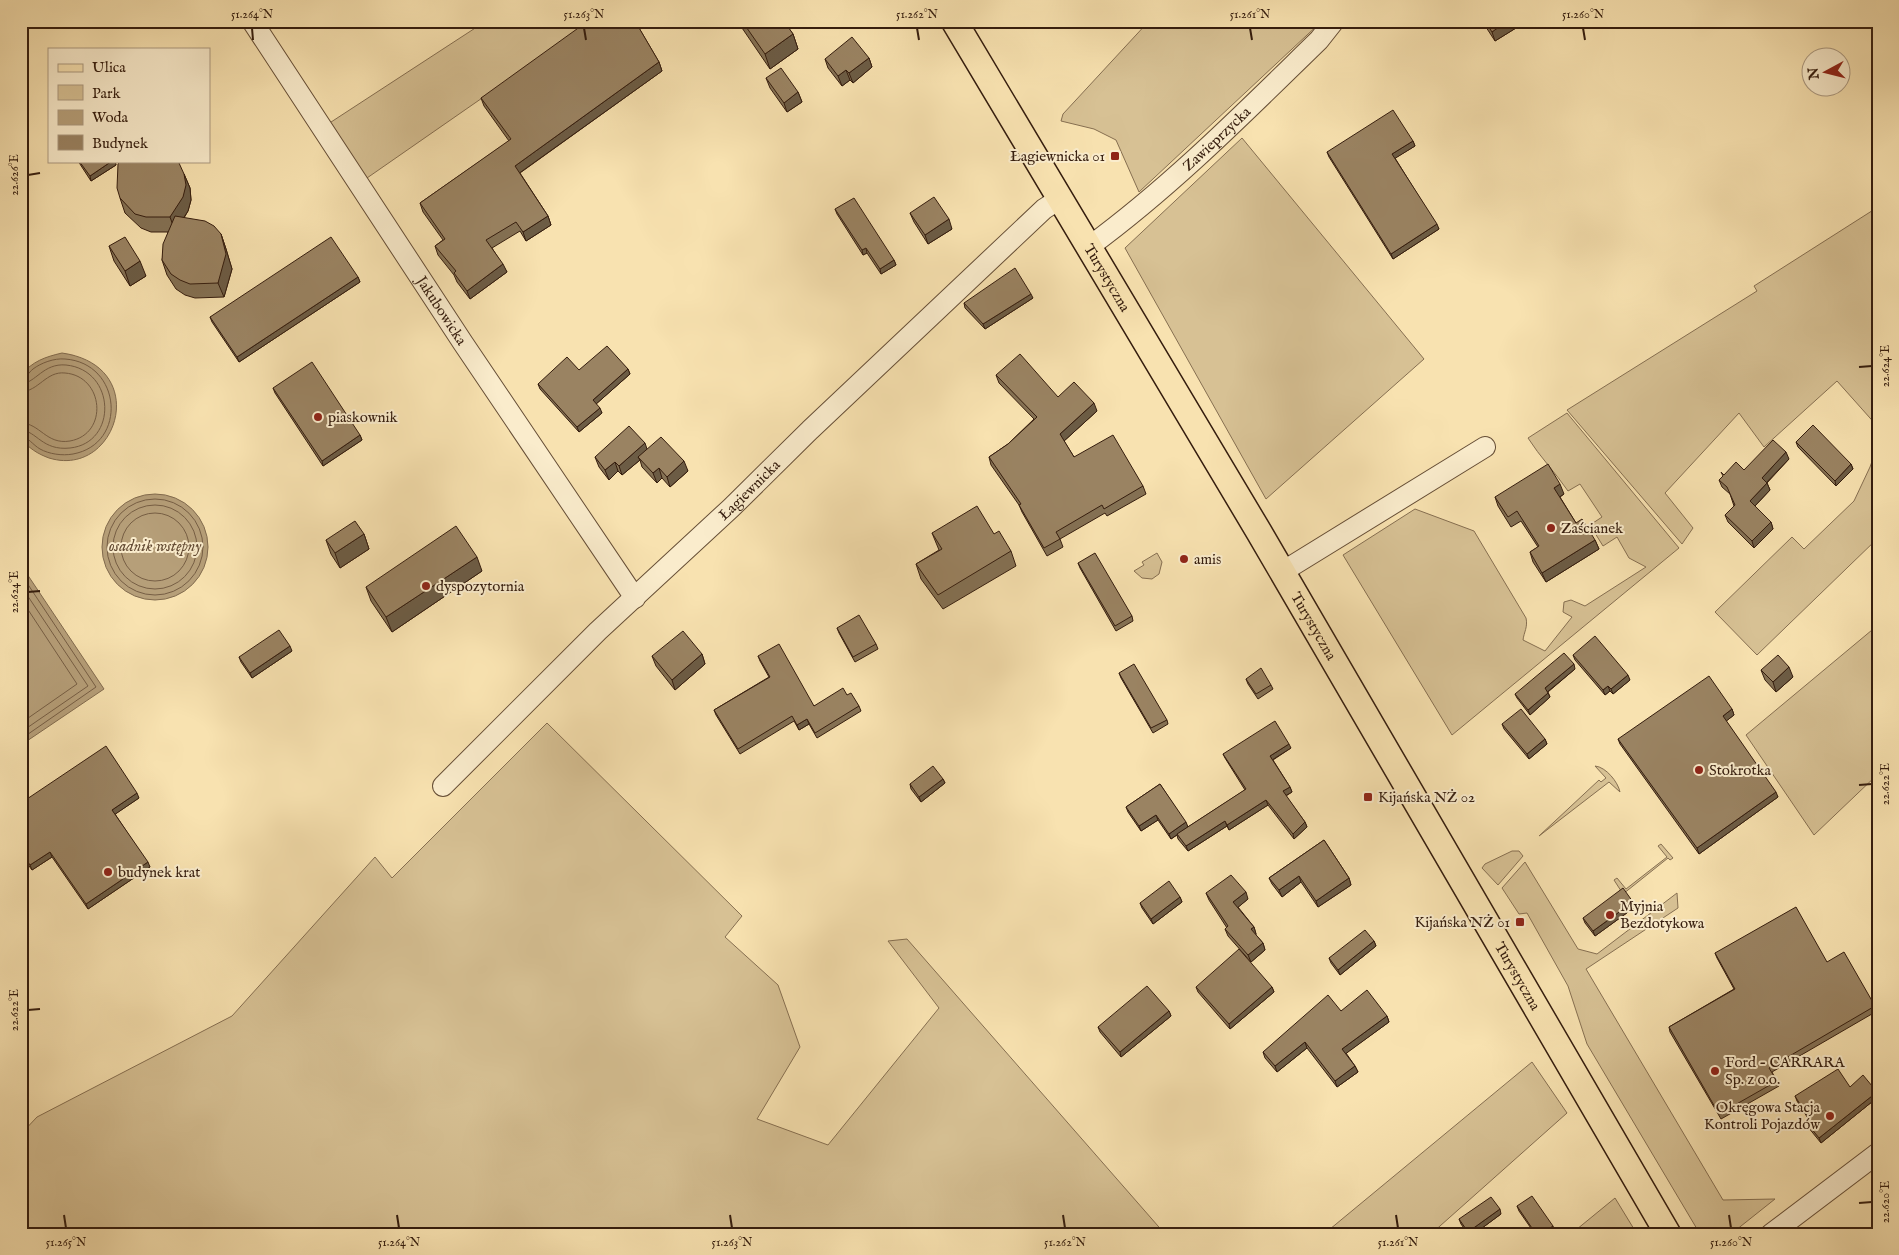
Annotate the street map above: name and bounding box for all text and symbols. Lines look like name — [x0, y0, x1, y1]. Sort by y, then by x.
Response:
text: 51.264°N — [231, 7, 274, 22]
text: 51.263°N — [564, 7, 605, 22]
text: 51.262°N — [896, 7, 939, 22]
text: 51.261°N — [1230, 7, 1271, 22]
text: 51.260°N — [1562, 7, 1605, 22]
legend — [48, 48, 210, 162]
north arrow — [1802, 48, 1852, 98]
text: Ulica — [92, 58, 126, 77]
text: N — [1804, 66, 1824, 82]
text: Park — [92, 84, 122, 103]
street label: Zawieprzycka — [1179, 102, 1255, 175]
text: Woda — [92, 108, 129, 127]
text: Budynek — [92, 134, 149, 153]
place label: Łagiewnicka 01 — [1010, 147, 1105, 166]
marker: Łagiewnicka 01 — [1109, 150, 1121, 162]
text: 22.626°E — [7, 154, 22, 196]
street label: Turystyczna — [1080, 240, 1135, 316]
street label: Jakubowicka — [411, 271, 471, 349]
text: 22.624°E — [1878, 345, 1893, 387]
place label: piaskownik — [328, 408, 399, 427]
marker: piaskownik — [312, 411, 324, 423]
street label: Łagiewnicka — [714, 455, 784, 524]
place label: Zaścianek — [1561, 519, 1624, 538]
marker: Zaścianek — [1545, 522, 1557, 534]
water label: osadnik wstępny — [109, 537, 202, 557]
place label: amis — [1194, 550, 1221, 569]
marker: amis — [1178, 553, 1190, 565]
text: 22.624°E — [7, 571, 22, 613]
place label: dyspozytornia — [436, 577, 525, 596]
marker: dyspozytornia — [420, 580, 432, 592]
street label: Turystyczna — [1287, 589, 1341, 664]
place label: Stokrotka — [1709, 761, 1772, 780]
text: 22.622°E — [1878, 763, 1893, 805]
marker: Stokrotka — [1693, 764, 1705, 776]
place label: Kijańska NŻ 02 — [1378, 788, 1475, 807]
marker: Kijańska NŻ 02 — [1362, 791, 1374, 803]
place label: budynek krat — [118, 863, 200, 882]
marker: budynek krat — [102, 866, 114, 878]
place label: Myjnia Bezdotykowa — [1620, 897, 1705, 933]
marker: Myjnia Bezdotykowa — [1604, 909, 1616, 921]
place label: Kijańska NŻ 01 — [1414, 913, 1510, 932]
marker: Kijańska NŻ 01 — [1514, 916, 1526, 928]
street label: Turystyczna — [1490, 938, 1545, 1014]
text: 22.622°E — [7, 989, 22, 1031]
place label: Ford - CARRARA Sp. z o.o. — [1725, 1053, 1845, 1089]
marker: Ford - CARRARA Sp. z o.o. — [1709, 1065, 1721, 1077]
place label: Okręgowa Stacja Kontroli Pojazdów — [1704, 1098, 1821, 1134]
marker: Okręgowa Stacja Kontroli Pojazdów — [1824, 1110, 1836, 1122]
text: 22.620°E — [1878, 1181, 1893, 1223]
text: 51.265°N — [46, 1235, 87, 1250]
text: 51.264°N — [378, 1235, 421, 1250]
text: 51.263°N — [712, 1235, 753, 1250]
text: 51.262°N — [1044, 1235, 1087, 1250]
text: 51.261°N — [1378, 1235, 1419, 1250]
text: 51.260°N — [1710, 1235, 1753, 1250]

